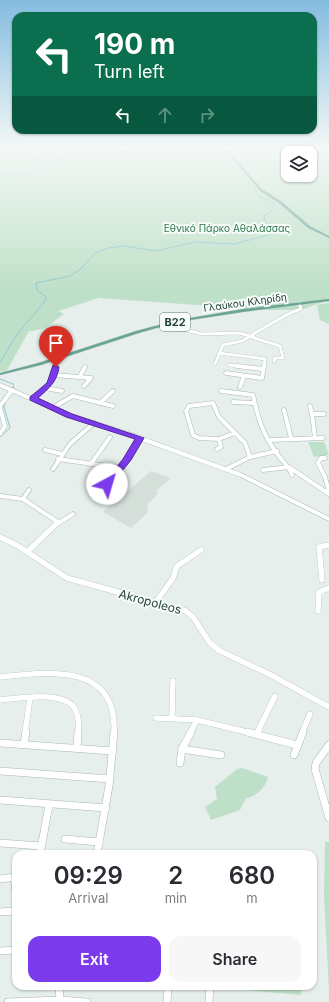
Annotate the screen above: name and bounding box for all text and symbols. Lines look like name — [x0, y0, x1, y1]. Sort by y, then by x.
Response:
text: 190 m — [94, 27, 175, 61]
icon: left — [28, 28, 80, 80]
text: Turn left — [94, 61, 164, 82]
icon: left — [112, 104, 134, 126]
icon: ahead — [154, 104, 176, 126]
icon: right — [196, 104, 218, 126]
map controls — [281, 146, 317, 182]
button: layers — [281, 146, 317, 182]
park label: Εθνικό Πάρκο Αθαλάσσας — [164, 222, 291, 234]
street label: Γλαύκου Κληρίδη — [203, 290, 288, 315]
road number: B22 — [160, 313, 190, 331]
pin — [39, 326, 73, 367]
icon: arrive — [45, 332, 67, 354]
position arrow — [86, 463, 128, 505]
street label: Akropoleos — [117, 586, 183, 617]
text: 09:29 — [54, 861, 123, 890]
text: 2 — [168, 861, 183, 890]
text: 680 — [229, 861, 275, 890]
text: Arrival — [68, 890, 108, 906]
text: min — [165, 890, 187, 906]
text: m — [246, 890, 258, 906]
button: Exit — [28, 936, 161, 982]
button: Share — [169, 936, 301, 982]

